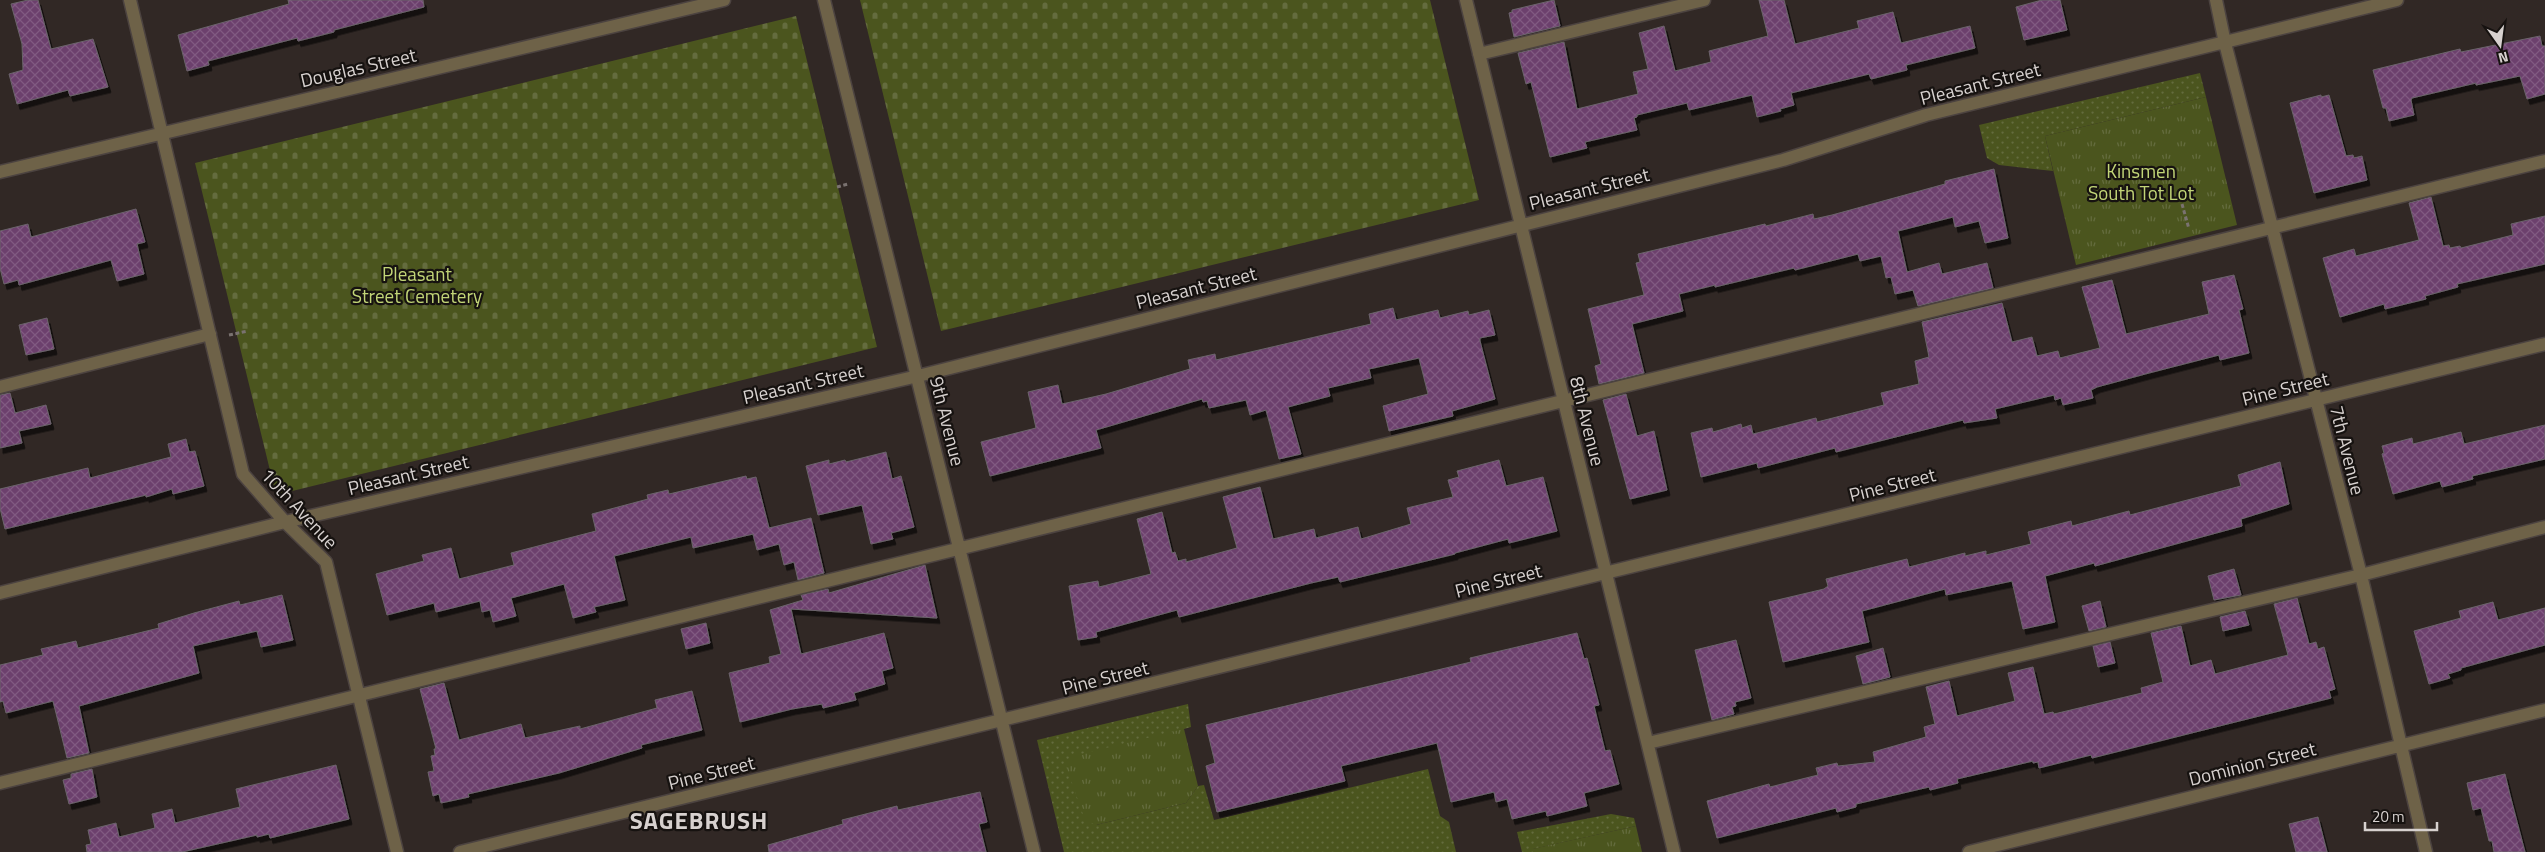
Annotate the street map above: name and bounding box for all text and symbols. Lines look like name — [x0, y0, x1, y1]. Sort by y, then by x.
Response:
north arrow — [2475, 20, 2525, 70]
street label: Douglas Street — [297, 40, 419, 94]
text: N — [2496, 47, 2511, 69]
street label: Pleasant Street — [1917, 54, 2044, 112]
park label: Kinsmen South Tot Lot — [2088, 156, 2194, 207]
street label: Pleasant Street — [1526, 159, 1653, 217]
street label: Pleasant Street — [1133, 258, 1260, 316]
park label: Pleasant Street Cemetery — [352, 259, 482, 310]
street label: Pleasant Street — [740, 355, 867, 411]
street label: Pine Street — [2239, 363, 2332, 413]
street label: 9th Avenue — [923, 373, 973, 469]
street label: 8th Avenue — [1563, 373, 1613, 469]
street label: 7th Avenue — [2323, 402, 2373, 498]
street label: Pleasant Street — [345, 446, 472, 502]
street label: Pine Street — [1846, 459, 1939, 509]
street label: 10th Avenue — [255, 461, 345, 555]
street label: Pine Street — [1452, 555, 1545, 605]
street label: Pine Street — [1059, 652, 1152, 702]
street label: Dominion Street — [2185, 733, 2319, 793]
street label: Pine Street — [665, 747, 758, 797]
scale bar — [2365, 800, 2438, 832]
district label: SAGEBRUSH — [630, 802, 768, 838]
text: 20 m — [2372, 805, 2405, 828]

